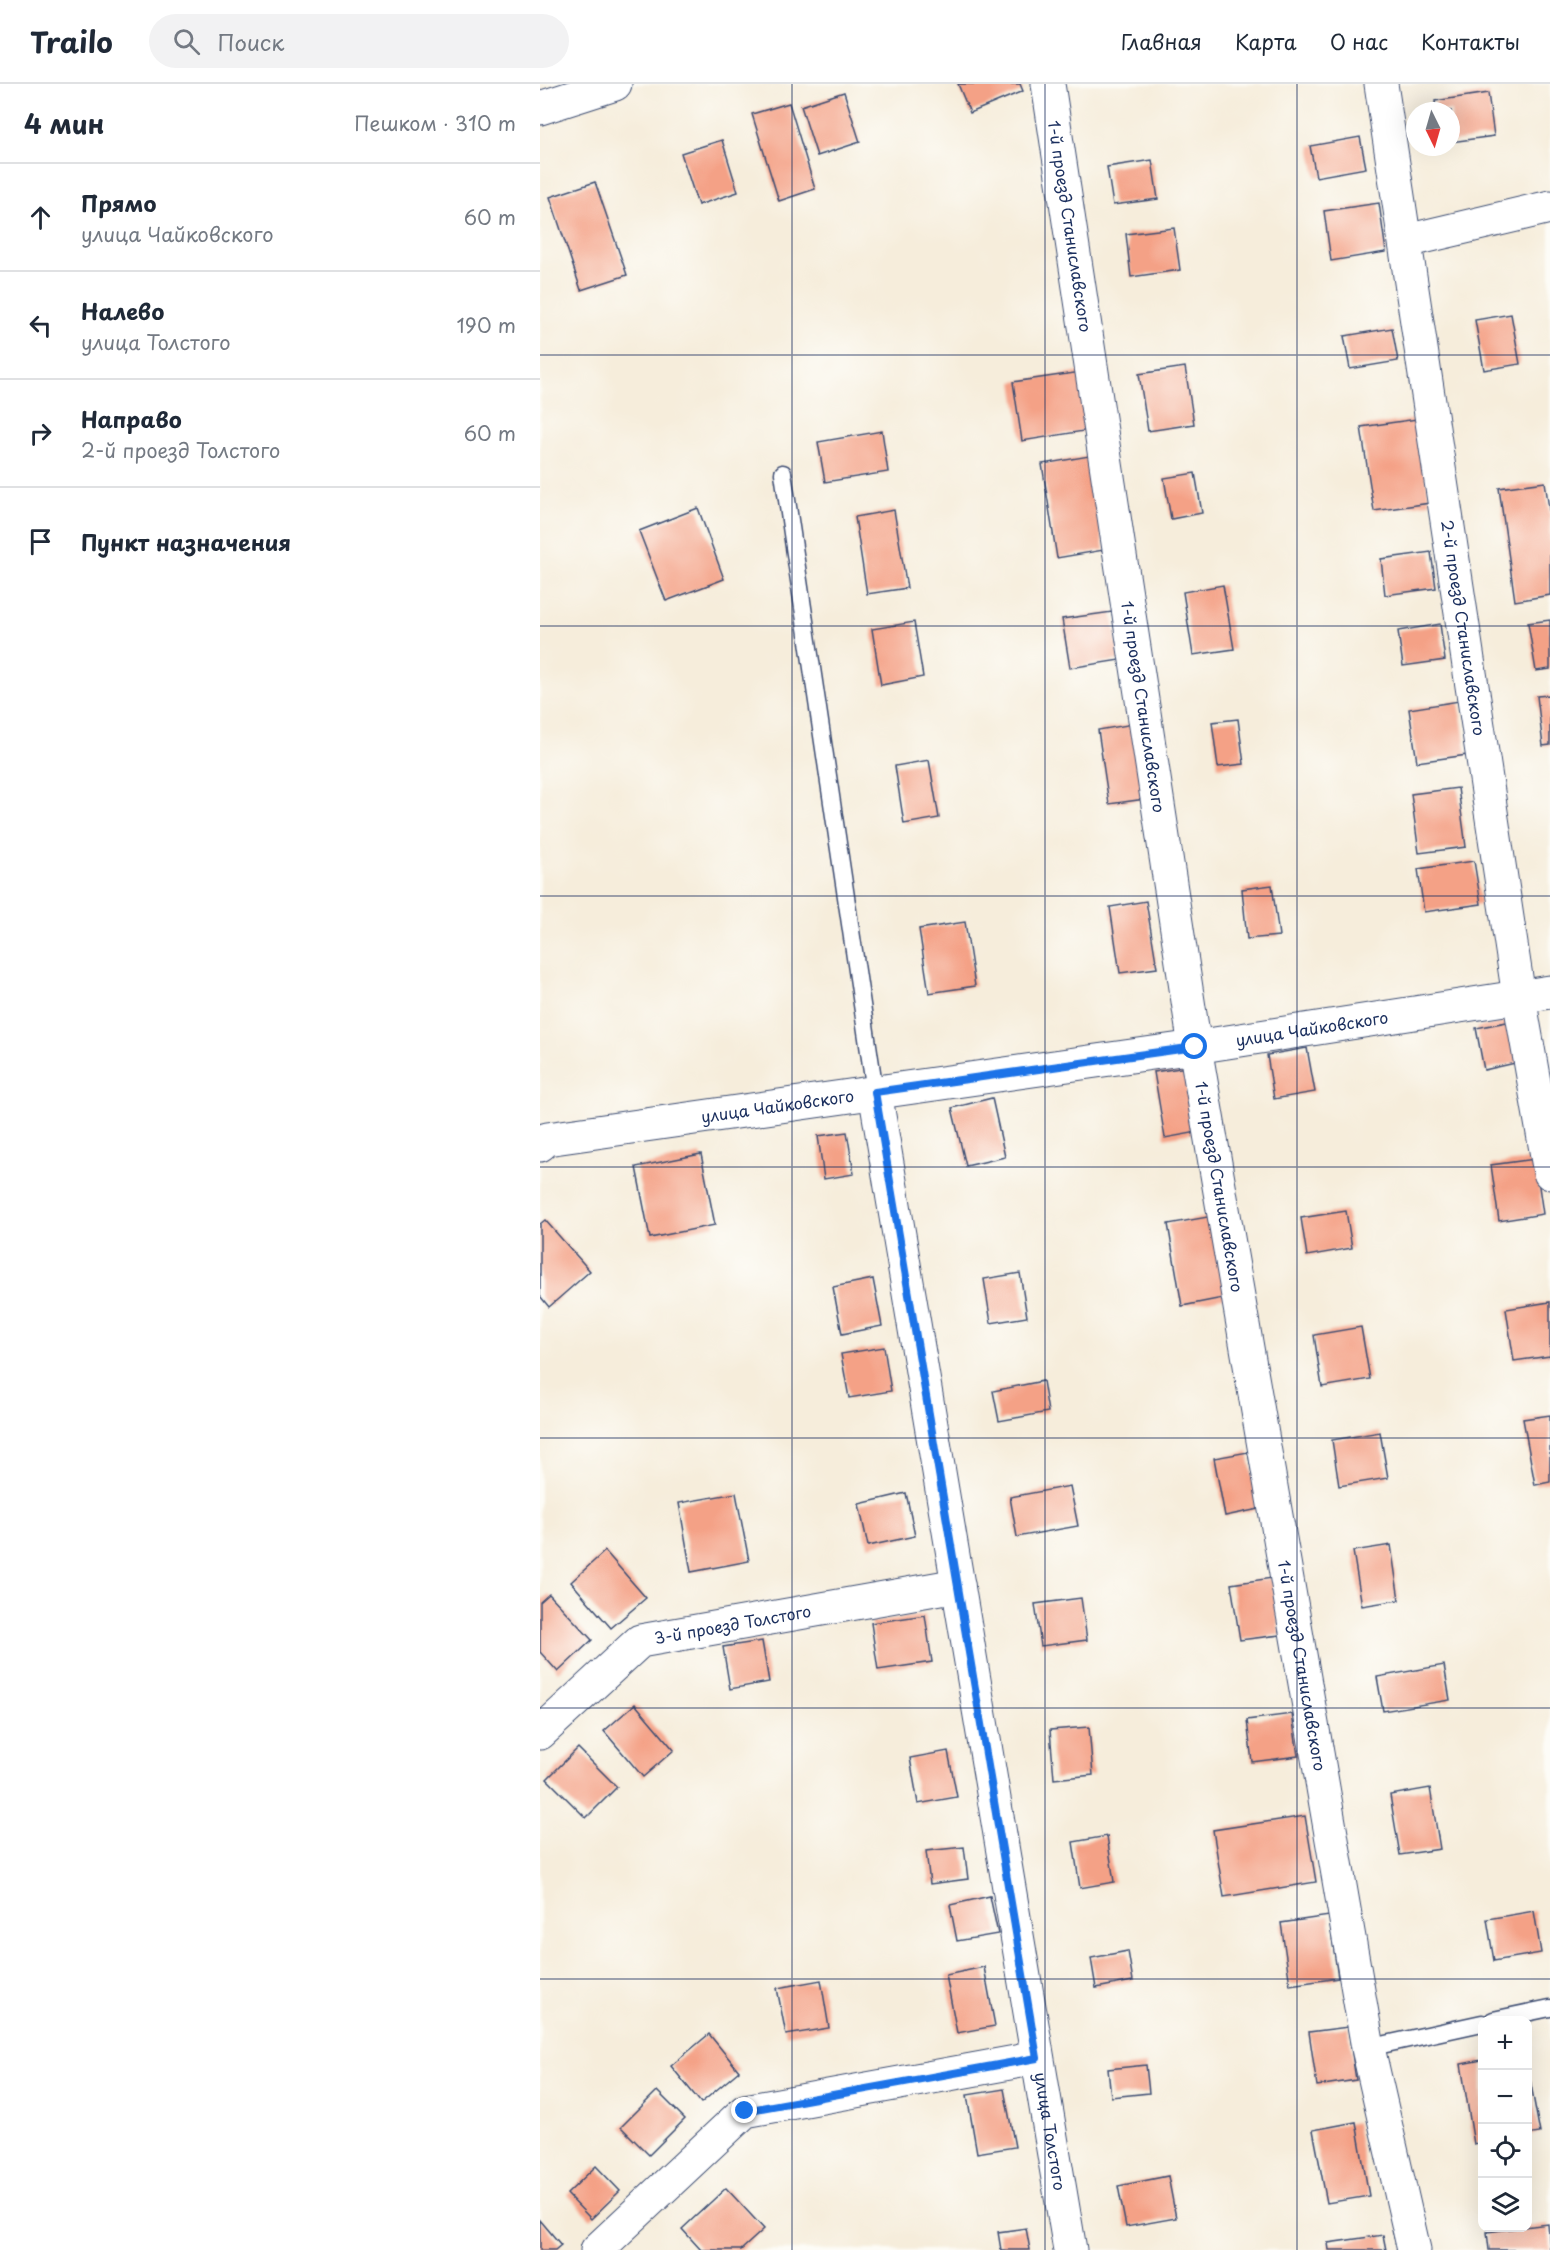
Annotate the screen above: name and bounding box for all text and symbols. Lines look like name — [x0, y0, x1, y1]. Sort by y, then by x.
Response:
search box — [149, 14, 569, 68]
text: Trailo — [30, 20, 113, 63]
icon: search — [170, 25, 203, 58]
text: Поиск — [218, 25, 284, 58]
text: Главная — [1121, 25, 1202, 57]
text: Карта — [1235, 25, 1297, 57]
text: О нас — [1330, 25, 1388, 57]
text: Контакты — [1421, 25, 1520, 57]
north arrow — [1406, 102, 1460, 156]
text: 4 мин — [24, 104, 105, 143]
text: Пешком · 310 m — [354, 108, 516, 138]
street label: 1-й проезд Станиславского — [1043, 119, 1099, 334]
text: Прямо — [81, 186, 156, 219]
icon: ahead — [24, 201, 57, 234]
text: 60 m — [464, 202, 516, 232]
text: улица Чайковского — [81, 219, 274, 249]
text: Налево — [81, 294, 164, 327]
icon: left — [24, 309, 57, 342]
text: 190 m — [457, 310, 516, 340]
text: улица Толстого — [81, 327, 231, 357]
text: Направо — [81, 402, 182, 435]
icon: right — [24, 417, 57, 450]
text: 60 m — [464, 418, 516, 448]
text: 2-й проезд Толстого — [81, 435, 280, 465]
street label: 2-й проезд Станиславского — [1436, 518, 1492, 737]
icon: arrive — [24, 525, 57, 558]
text: Пункт назначения — [81, 525, 291, 558]
street label: 1-й проезд Станиславского — [1116, 599, 1172, 814]
street label: улица Чайковского — [1234, 1004, 1390, 1052]
route start — [1181, 1033, 1207, 1059]
street label: 1-й проезд Станиславского — [1190, 1079, 1250, 1294]
street label: улица Чайковского — [699, 1083, 855, 1128]
street label: 1-й проезд Станиславского — [1273, 1558, 1333, 1773]
street label: 3-й проезд Толстого — [652, 1598, 813, 1649]
map controls — [1478, 2016, 1532, 2232]
button: + — [1478, 2016, 1532, 2070]
street label: улица Толстого — [1029, 2070, 1073, 2192]
button: − — [1478, 2070, 1532, 2124]
route end — [731, 2097, 757, 2123]
button: locate — [1478, 2124, 1532, 2178]
button: layers — [1478, 2178, 1532, 2232]

